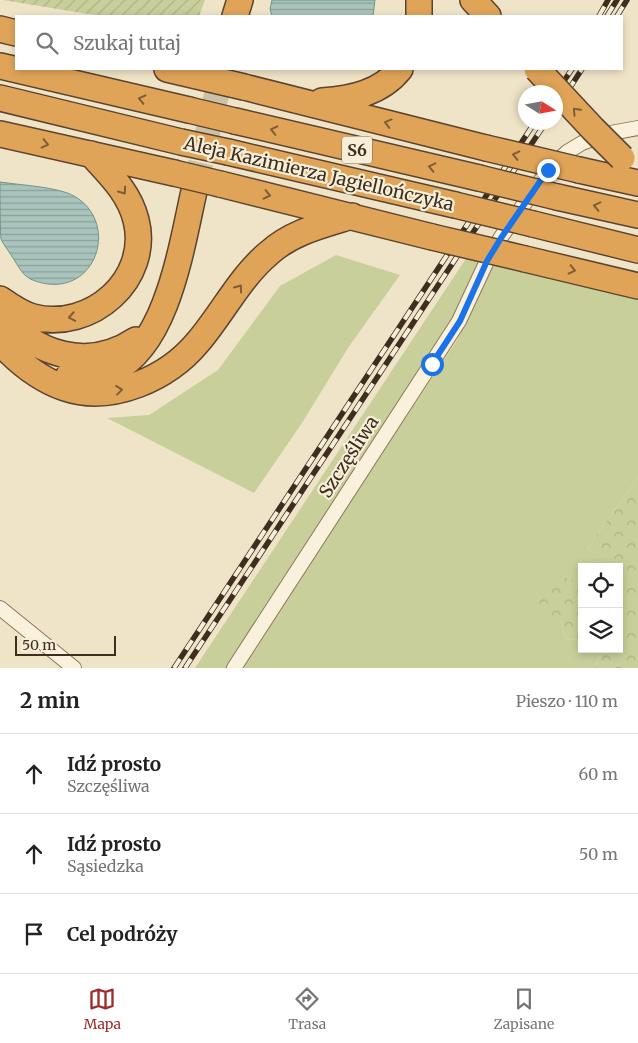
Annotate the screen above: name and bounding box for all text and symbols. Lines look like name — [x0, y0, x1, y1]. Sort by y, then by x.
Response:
search box — [15, 15, 623, 70]
icon: search — [33, 29, 61, 57]
text: Szukaj tutaj — [73, 31, 181, 55]
north arrow — [518, 85, 563, 130]
one-way arrow — [137, 94, 146, 105]
one-way arrow — [573, 107, 582, 116]
one-way arrow — [384, 118, 393, 129]
one-way arrow — [269, 125, 278, 136]
street label: Aleja Kazimierza Jagiellończyka — [181, 131, 457, 216]
road number: S6 — [342, 136, 372, 164]
one-way arrow — [41, 138, 50, 149]
one-way arrow — [511, 150, 520, 161]
route end — [537, 159, 560, 182]
one-way arrow — [427, 162, 436, 173]
one-way arrow — [117, 185, 126, 195]
one-way arrow — [263, 189, 272, 200]
one-way arrow — [593, 201, 602, 212]
one-way arrow — [568, 264, 577, 275]
one-way arrow — [233, 284, 242, 294]
one-way arrow — [67, 311, 76, 321]
route start — [421, 353, 444, 376]
one-way arrow — [115, 385, 123, 396]
street label: Szczęśliwa — [314, 411, 384, 502]
map controls — [578, 563, 623, 653]
button: locate — [578, 563, 623, 608]
button: layers — [578, 608, 623, 653]
scale bar — [15, 633, 116, 656]
text: 50 m — [22, 636, 56, 654]
text: 2 min — [20, 687, 80, 714]
text: Pieszo · 110 m — [516, 691, 618, 711]
text: Idź prosto — [67, 752, 161, 776]
icon: ahead — [20, 760, 48, 788]
text: 60 m — [578, 764, 618, 784]
text: Szczęśliwa — [67, 776, 150, 796]
text: Idź prosto — [67, 832, 161, 856]
icon: ahead — [20, 840, 48, 868]
text: 50 m — [579, 844, 618, 864]
text: Sąsiedzka — [67, 856, 144, 876]
icon: arrive — [20, 920, 48, 948]
text: Cel podróży — [67, 922, 178, 946]
tab: Mapa — [84, 985, 121, 1033]
tab: Trasa — [288, 985, 326, 1033]
tab: Zapisane — [493, 985, 554, 1033]

